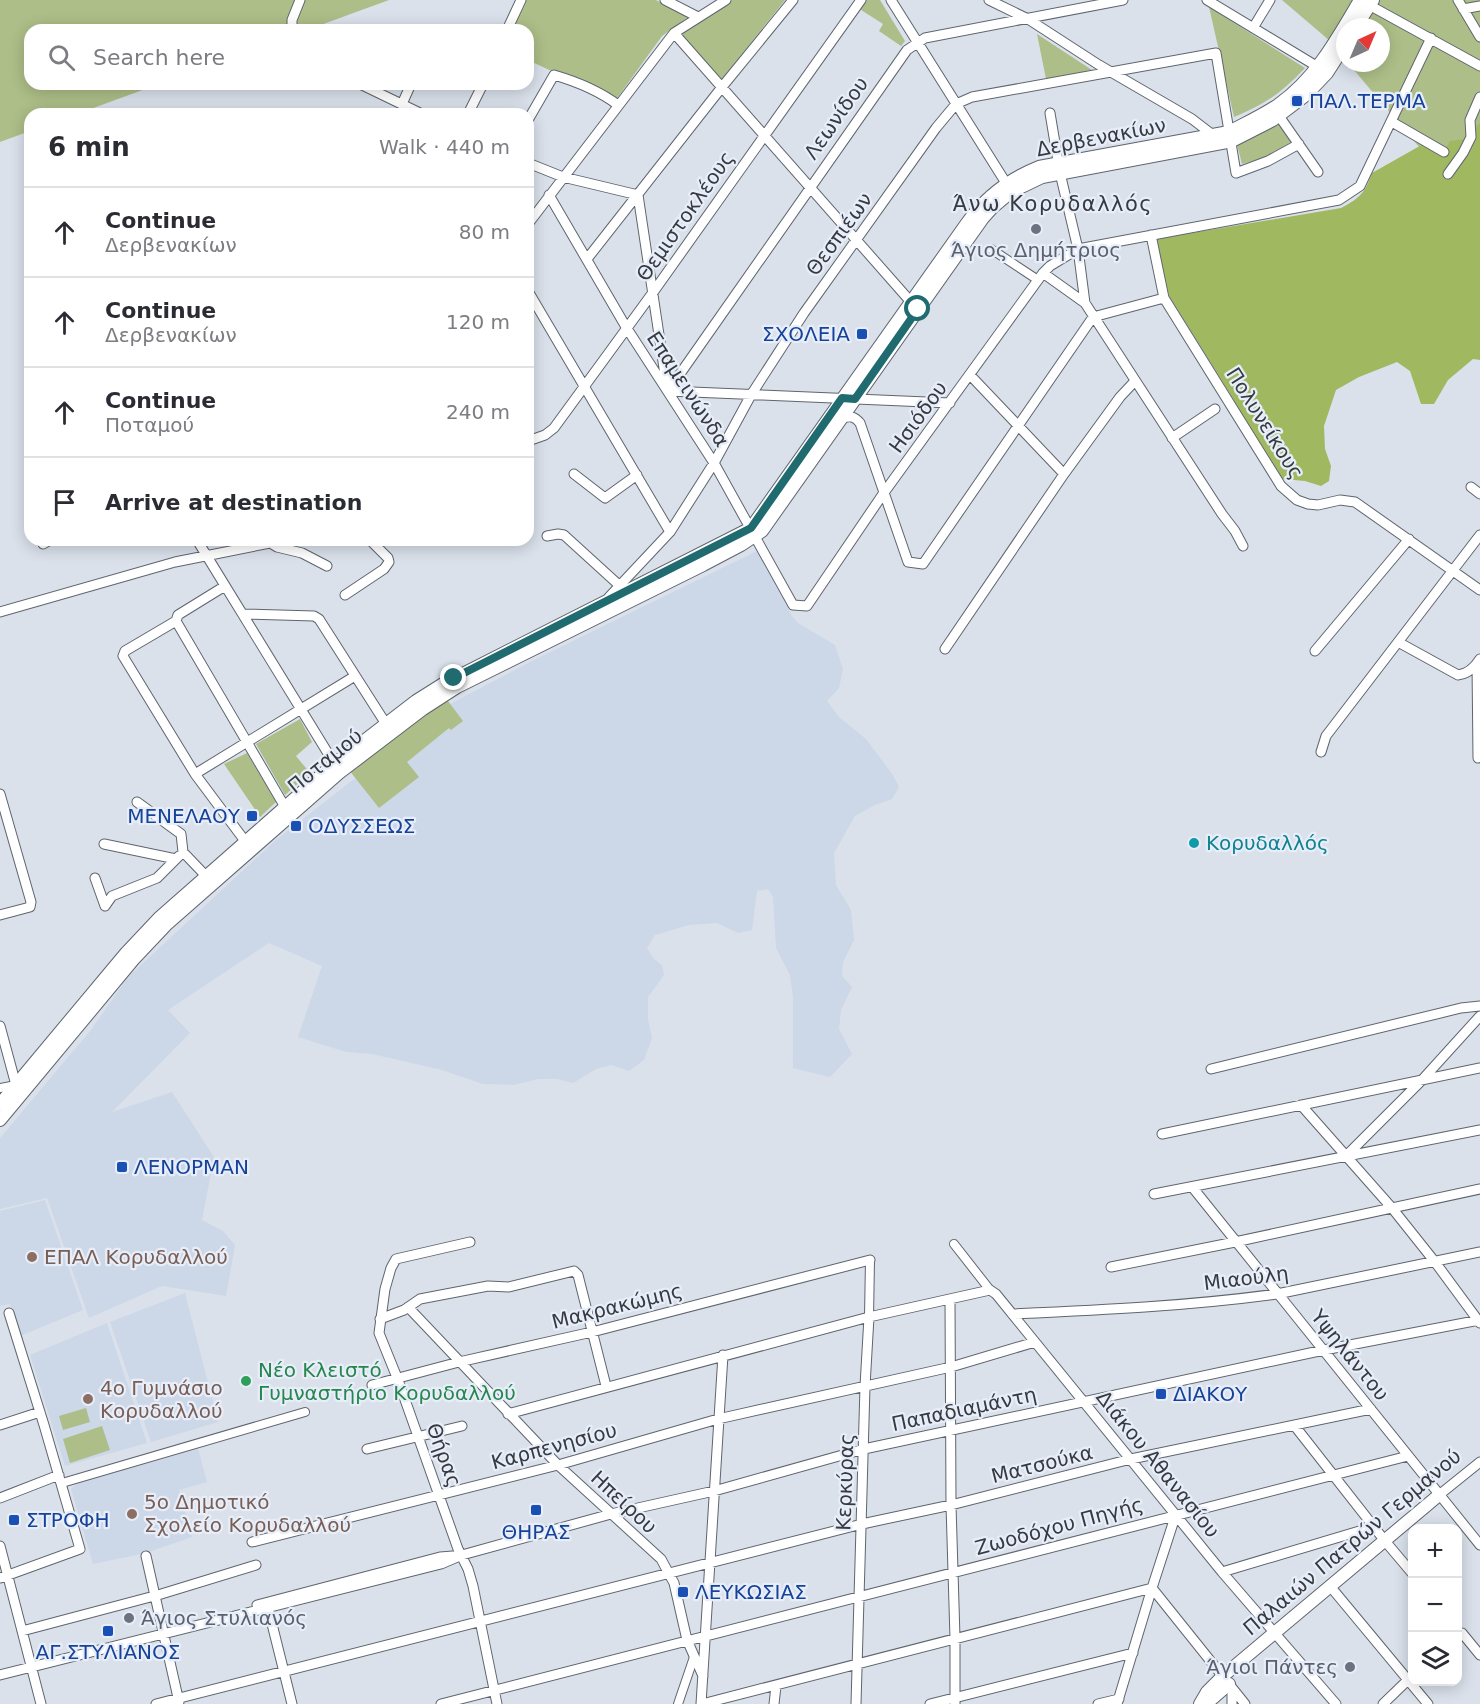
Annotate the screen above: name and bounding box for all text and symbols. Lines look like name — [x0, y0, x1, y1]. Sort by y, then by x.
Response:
north arrow — [1336, 18, 1390, 72]
search box — [24, 24, 534, 90]
icon: search — [45, 41, 78, 74]
text: Search here — [93, 45, 225, 70]
street label: Λεωνίδου — [799, 72, 873, 164]
place label: ΠΑΛ.ΤΕΡΜΑ — [1309, 89, 1426, 113]
marker: ΠΑΛ.ΤΕΡΜΑ — [1290, 94, 1304, 108]
street label: Δερβενακίων — [1034, 113, 1168, 161]
text: 6 min — [48, 132, 130, 162]
text: Walk · 440 m — [379, 135, 510, 159]
street label: Θεμιστοκλέους — [631, 146, 739, 286]
street label: Θεσπιέων — [801, 188, 877, 280]
district label: Άνω Κορυδαλλός — [953, 192, 1153, 216]
text: Continue — [105, 208, 216, 233]
icon: ahead — [48, 216, 81, 249]
text: 80 m — [459, 220, 510, 244]
marker: Άγιος Δημήτριος — [1029, 222, 1043, 236]
text: Δερβενακίων — [105, 233, 237, 257]
place label: Άγιος Δημήτριος — [951, 238, 1121, 262]
route start — [904, 295, 930, 321]
text: Continue — [105, 298, 216, 323]
icon: ahead — [48, 306, 81, 339]
text: 120 m — [446, 310, 510, 334]
place label: ΣΧΟΛΕΙΑ — [762, 322, 850, 346]
text: Δερβενακίων — [105, 323, 237, 347]
street label: Επαμεινώνδα — [642, 327, 734, 451]
marker: ΣΧΟΛΕΙΑ — [855, 327, 869, 341]
street label: Πολυνείκους — [1221, 363, 1309, 483]
street label: Ησιόδου — [884, 376, 952, 458]
text: Continue — [105, 388, 216, 413]
icon: ahead — [48, 396, 81, 429]
text: 240 m — [446, 400, 510, 424]
text: Ποταμού — [105, 413, 194, 437]
icon: arrive — [48, 486, 81, 519]
text: Arrive at destination — [105, 490, 362, 515]
route end — [440, 664, 466, 690]
street label: Ποταμού — [283, 724, 367, 798]
place label: ΜΕΝΕΛΑΟΥ — [127, 804, 241, 828]
marker: ΜΕΝΕΛΑΟΥ — [245, 809, 259, 823]
place label: ΟΔYΣΣΕΩΣ — [308, 814, 415, 838]
marker: ΟΔYΣΣΕΩΣ — [289, 819, 303, 833]
place label: Κορυδαλλός — [1206, 831, 1329, 855]
marker: Κορυδαλλός — [1187, 836, 1201, 850]
place label: ΛΕΝΟΡΜΑΝ — [134, 1155, 249, 1179]
marker: ΛΕΝΟΡΜΑΝ — [115, 1160, 129, 1174]
place label: ΕΠΑΛ Κορυδαλλού — [44, 1245, 228, 1269]
marker: ΕΠΑΛ Κορυδαλλού — [25, 1250, 39, 1264]
street label: Μιαούλη — [1202, 1261, 1290, 1295]
street label: Μακρακώμης — [549, 1278, 685, 1334]
street label: Υψηλάντου — [1305, 1304, 1394, 1405]
place label: Νέο Κλειστό Γυμναστήριο Κορυδαλλού — [258, 1358, 516, 1405]
marker: Νέο Κλειστό Γυμναστήριο Κορυδαλλού — [239, 1374, 253, 1388]
place label: 4ο Γυμνάσιο Κορυδαλλού — [100, 1376, 223, 1423]
street label: Παπαδιαμάντη — [889, 1382, 1039, 1436]
place label: ΔΙΑΚΟΥ — [1173, 1382, 1248, 1406]
street label: Διάκου Αθανασίου — [1091, 1386, 1225, 1542]
marker: ΔΙΑΚΟΥ — [1154, 1387, 1168, 1401]
marker: 4ο Γυμνάσιο Κορυδαλλού — [81, 1392, 95, 1406]
street label: Καρπενησίου — [489, 1418, 619, 1474]
street label: Θήρας — [421, 1420, 467, 1490]
street label: Κερκύρας — [831, 1433, 859, 1531]
street label: Ματσούκα — [989, 1440, 1095, 1488]
street label: Παλαιών Πατρών Γερμανού — [1238, 1444, 1466, 1640]
street label: Ηπείρου — [586, 1466, 662, 1538]
place label: 5ο Δημοτικό Σχολείο Κορυδαλλού — [144, 1490, 351, 1537]
street label: Ζωοδόχου Πηγής — [972, 1492, 1146, 1560]
marker: ΘΗΡΑΣ — [529, 1503, 543, 1517]
marker: 5ο Δημοτικό Σχολείο Κορυδαλλού — [125, 1507, 139, 1521]
place label: ΣΤΡΟΦΗ — [26, 1508, 109, 1532]
marker: ΣΤΡΟΦΗ — [7, 1513, 21, 1527]
place label: ΘΗΡΑΣ — [501, 1520, 571, 1544]
map controls — [1408, 1524, 1462, 1686]
button: + — [1408, 1524, 1462, 1578]
button: − — [1408, 1578, 1462, 1632]
place label: ΛΕΥΚΩΣΙΑΣ — [695, 1580, 807, 1604]
marker: ΛΕΥΚΩΣΙΑΣ — [676, 1585, 690, 1599]
place label: Άγιος Στυλιανός — [141, 1606, 307, 1630]
marker: Άγιος Στυλιανός — [122, 1611, 136, 1625]
marker: ΑΓ.ΣΤΥΛΙΑΝΟΣ — [101, 1624, 115, 1638]
button: layers — [1408, 1632, 1462, 1686]
place label: ΑΓ.ΣΤΥΛΙΑΝΟΣ — [36, 1640, 180, 1664]
place label: Άγιοι Πάντες — [1206, 1655, 1338, 1679]
marker: Άγιοι Πάντες — [1343, 1660, 1357, 1674]

